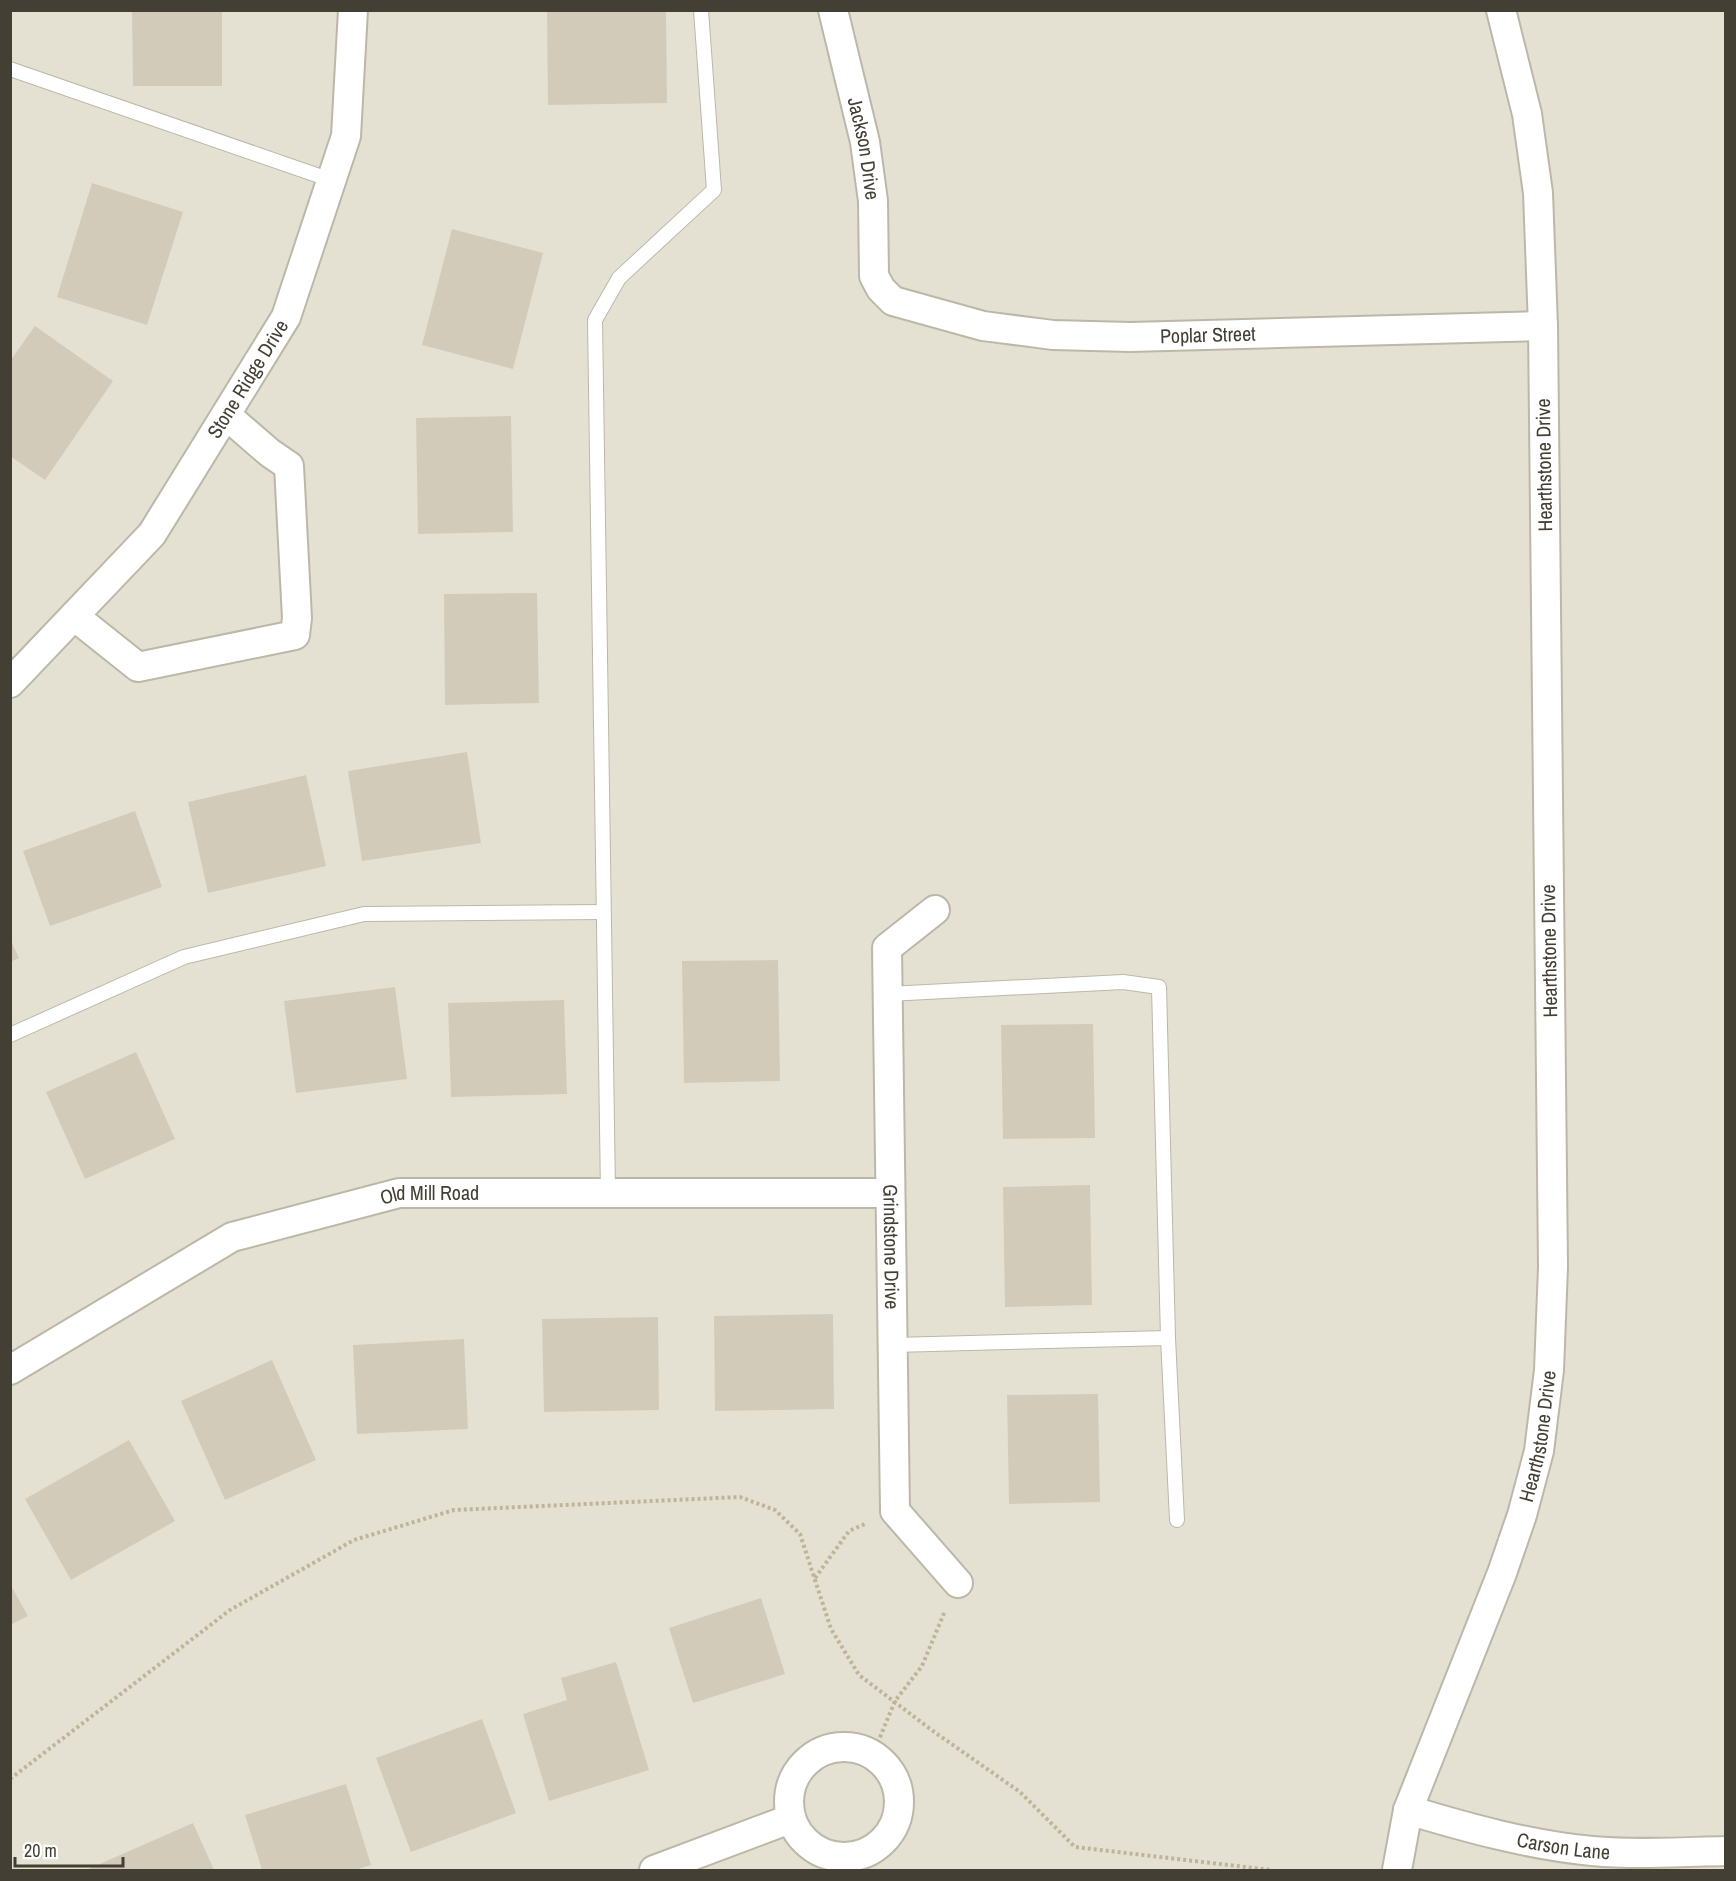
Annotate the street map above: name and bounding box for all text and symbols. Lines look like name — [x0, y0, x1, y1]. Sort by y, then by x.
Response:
street label: Jackson Drive — [842, 94, 887, 201]
street label: Stone Ridge Drive — [200, 314, 294, 443]
street label: Poplar Street — [1160, 320, 1257, 349]
street label: Hearthstone Drive — [1529, 398, 1558, 532]
street label: Hearthstone Drive — [1534, 884, 1563, 1018]
street label: Old Mill Road — [377, 1179, 479, 1210]
street label: Grindstone Drive — [877, 1184, 906, 1309]
street label: Hearthstone Drive — [1512, 1369, 1562, 1505]
street label: Carson Lane — [1515, 1825, 1611, 1865]
scale bar — [15, 1830, 123, 1868]
text: 20 m — [24, 1838, 57, 1863]

